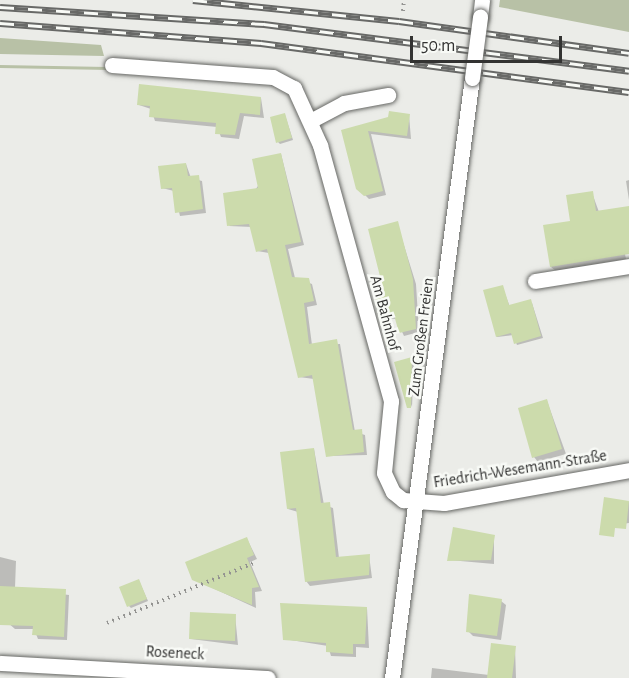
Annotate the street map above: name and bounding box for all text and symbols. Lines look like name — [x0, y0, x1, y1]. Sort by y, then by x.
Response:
scale bar — [413, 24, 564, 62]
text: 50 m — [421, 37, 455, 55]
street label: Am Bahnhof — [366, 273, 404, 353]
street label: Zum Großen Freien — [404, 277, 438, 397]
street label: Friedrich-Wesemann-Straße — [432, 446, 608, 492]
street label: Roseneck — [145, 642, 205, 664]

